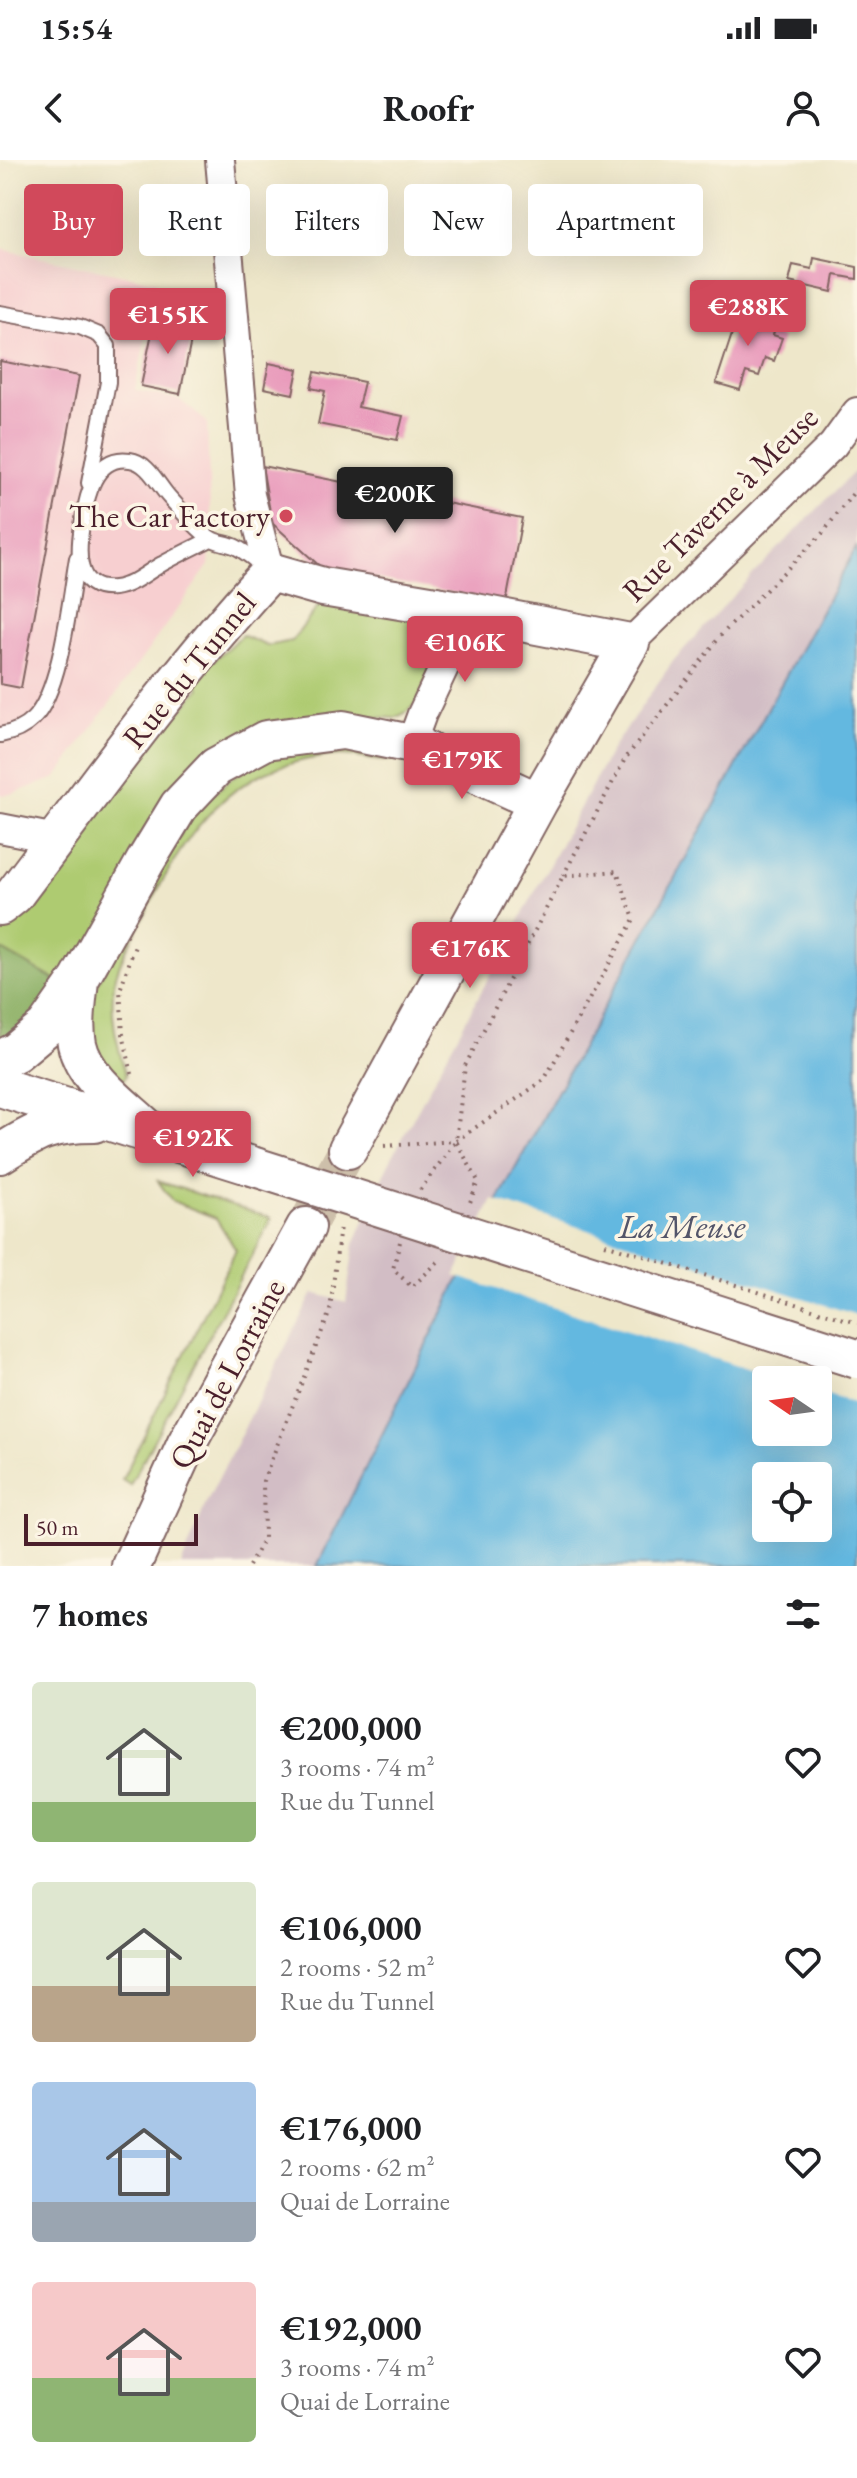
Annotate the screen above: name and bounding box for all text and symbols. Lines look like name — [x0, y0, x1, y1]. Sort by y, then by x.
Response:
text: 15:54 — [40, 9, 112, 48]
text: Roofr — [383, 85, 474, 132]
icon: back — [32, 86, 76, 130]
icon: person — [781, 86, 825, 130]
chip: Buy — [24, 184, 123, 256]
chip: Rent — [139, 184, 250, 256]
chip: Filters — [266, 184, 388, 256]
chip: New — [404, 184, 512, 256]
chip: Apartment — [528, 184, 703, 256]
pin: €288K — [692, 280, 804, 348]
pin: €155K — [112, 288, 224, 356]
text: €288K — [708, 289, 788, 323]
text: €155K — [128, 297, 208, 331]
street label: Rue Taverne à Meuse — [613, 397, 827, 611]
pin: €200K — [339, 467, 451, 535]
text: €200K — [355, 476, 435, 510]
place label: The Car Factory — [69, 495, 271, 537]
marker: The Car Factory — [277, 507, 295, 525]
street label: Rue du Tunnel — [113, 583, 265, 757]
pin: €106K — [409, 616, 521, 684]
text: €106K — [425, 625, 505, 659]
pin: €179K — [406, 733, 518, 801]
text: €179K — [422, 742, 502, 776]
pin: €176K — [414, 922, 526, 990]
text: €176K — [430, 931, 510, 965]
pin: €192K — [137, 1111, 249, 1179]
text: €192K — [153, 1120, 233, 1154]
water label: La Meuse — [618, 1204, 746, 1248]
street label: Quai de Lorraine — [159, 1272, 295, 1476]
north arrow — [752, 1366, 832, 1446]
map controls — [752, 1366, 832, 1542]
button: locate — [752, 1462, 832, 1542]
scale bar — [24, 1510, 198, 1546]
text: 50 m — [36, 1513, 79, 1542]
text: 7 homes — [32, 1592, 148, 1636]
icon: filters — [781, 1592, 825, 1636]
text: €200,000 — [280, 1706, 421, 1750]
icon: home — [96, 1714, 192, 1810]
icon: heart — [781, 1740, 825, 1784]
text: 3 rooms · 74 m² — [280, 1750, 435, 1784]
text: Rue du Tunnel — [280, 1784, 435, 1818]
text: €106,000 — [280, 1906, 421, 1950]
icon: home — [96, 1914, 192, 2010]
icon: heart — [781, 1940, 825, 1984]
text: 2 rooms · 52 m² — [280, 1950, 435, 1984]
text: Rue du Tunnel — [280, 1984, 435, 2018]
text: €176,000 — [280, 2106, 421, 2150]
icon: home — [96, 2114, 192, 2210]
icon: heart — [781, 2140, 825, 2184]
text: 2 rooms · 62 m² — [280, 2150, 435, 2184]
text: Quai de Lorraine — [280, 2184, 450, 2218]
text: €192,000 — [280, 2306, 421, 2350]
icon: home — [96, 2314, 192, 2410]
icon: heart — [781, 2340, 825, 2384]
text: 3 rooms · 74 m² — [280, 2350, 435, 2384]
text: Quai de Lorraine — [280, 2384, 450, 2418]

